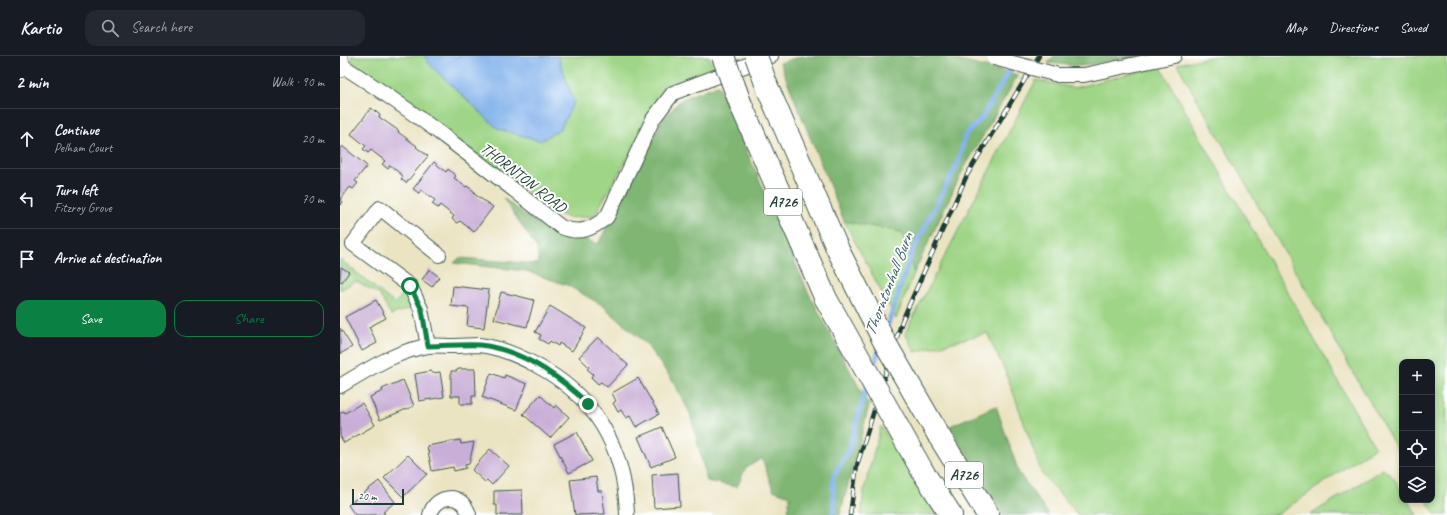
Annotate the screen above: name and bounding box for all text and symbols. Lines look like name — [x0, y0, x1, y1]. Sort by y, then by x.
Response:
search box — [85, 10, 365, 46]
text: Kartio — [20, 16, 61, 40]
icon: search — [99, 17, 121, 39]
text: Search here — [131, 18, 192, 37]
text: Map — [1286, 19, 1307, 36]
text: Directions — [1329, 19, 1378, 36]
text: Saved — [1400, 19, 1427, 36]
text: 2 min — [16, 72, 49, 93]
text: Walk · 90 m — [271, 74, 324, 90]
text: Continue — [54, 121, 99, 140]
icon: ahead — [16, 128, 38, 150]
text: 20 m — [302, 131, 324, 147]
street label: THORNTON ROAD — [476, 138, 572, 219]
text: Pelham Court — [54, 140, 112, 156]
text: Turn left — [54, 181, 97, 200]
icon: left — [16, 188, 38, 210]
road number: A726 — [764, 189, 802, 215]
text: 70 m — [302, 191, 324, 207]
text: Fitzroy Grove — [54, 200, 112, 216]
water label: Thorntonhall Burn — [859, 229, 918, 339]
icon: arrive — [16, 248, 38, 270]
text: Arrive at destination — [54, 249, 161, 268]
route start — [401, 277, 419, 295]
button: Save — [16, 300, 166, 337]
button: Share — [174, 300, 324, 337]
map controls — [1399, 359, 1435, 503]
button: + — [1399, 359, 1435, 395]
route end — [579, 395, 597, 413]
button: − — [1399, 395, 1435, 431]
button: locate — [1399, 431, 1435, 467]
road number: A726 — [945, 462, 983, 488]
button: layers — [1399, 467, 1435, 503]
scale bar — [352, 487, 404, 506]
text: 20 m — [358, 489, 377, 503]

